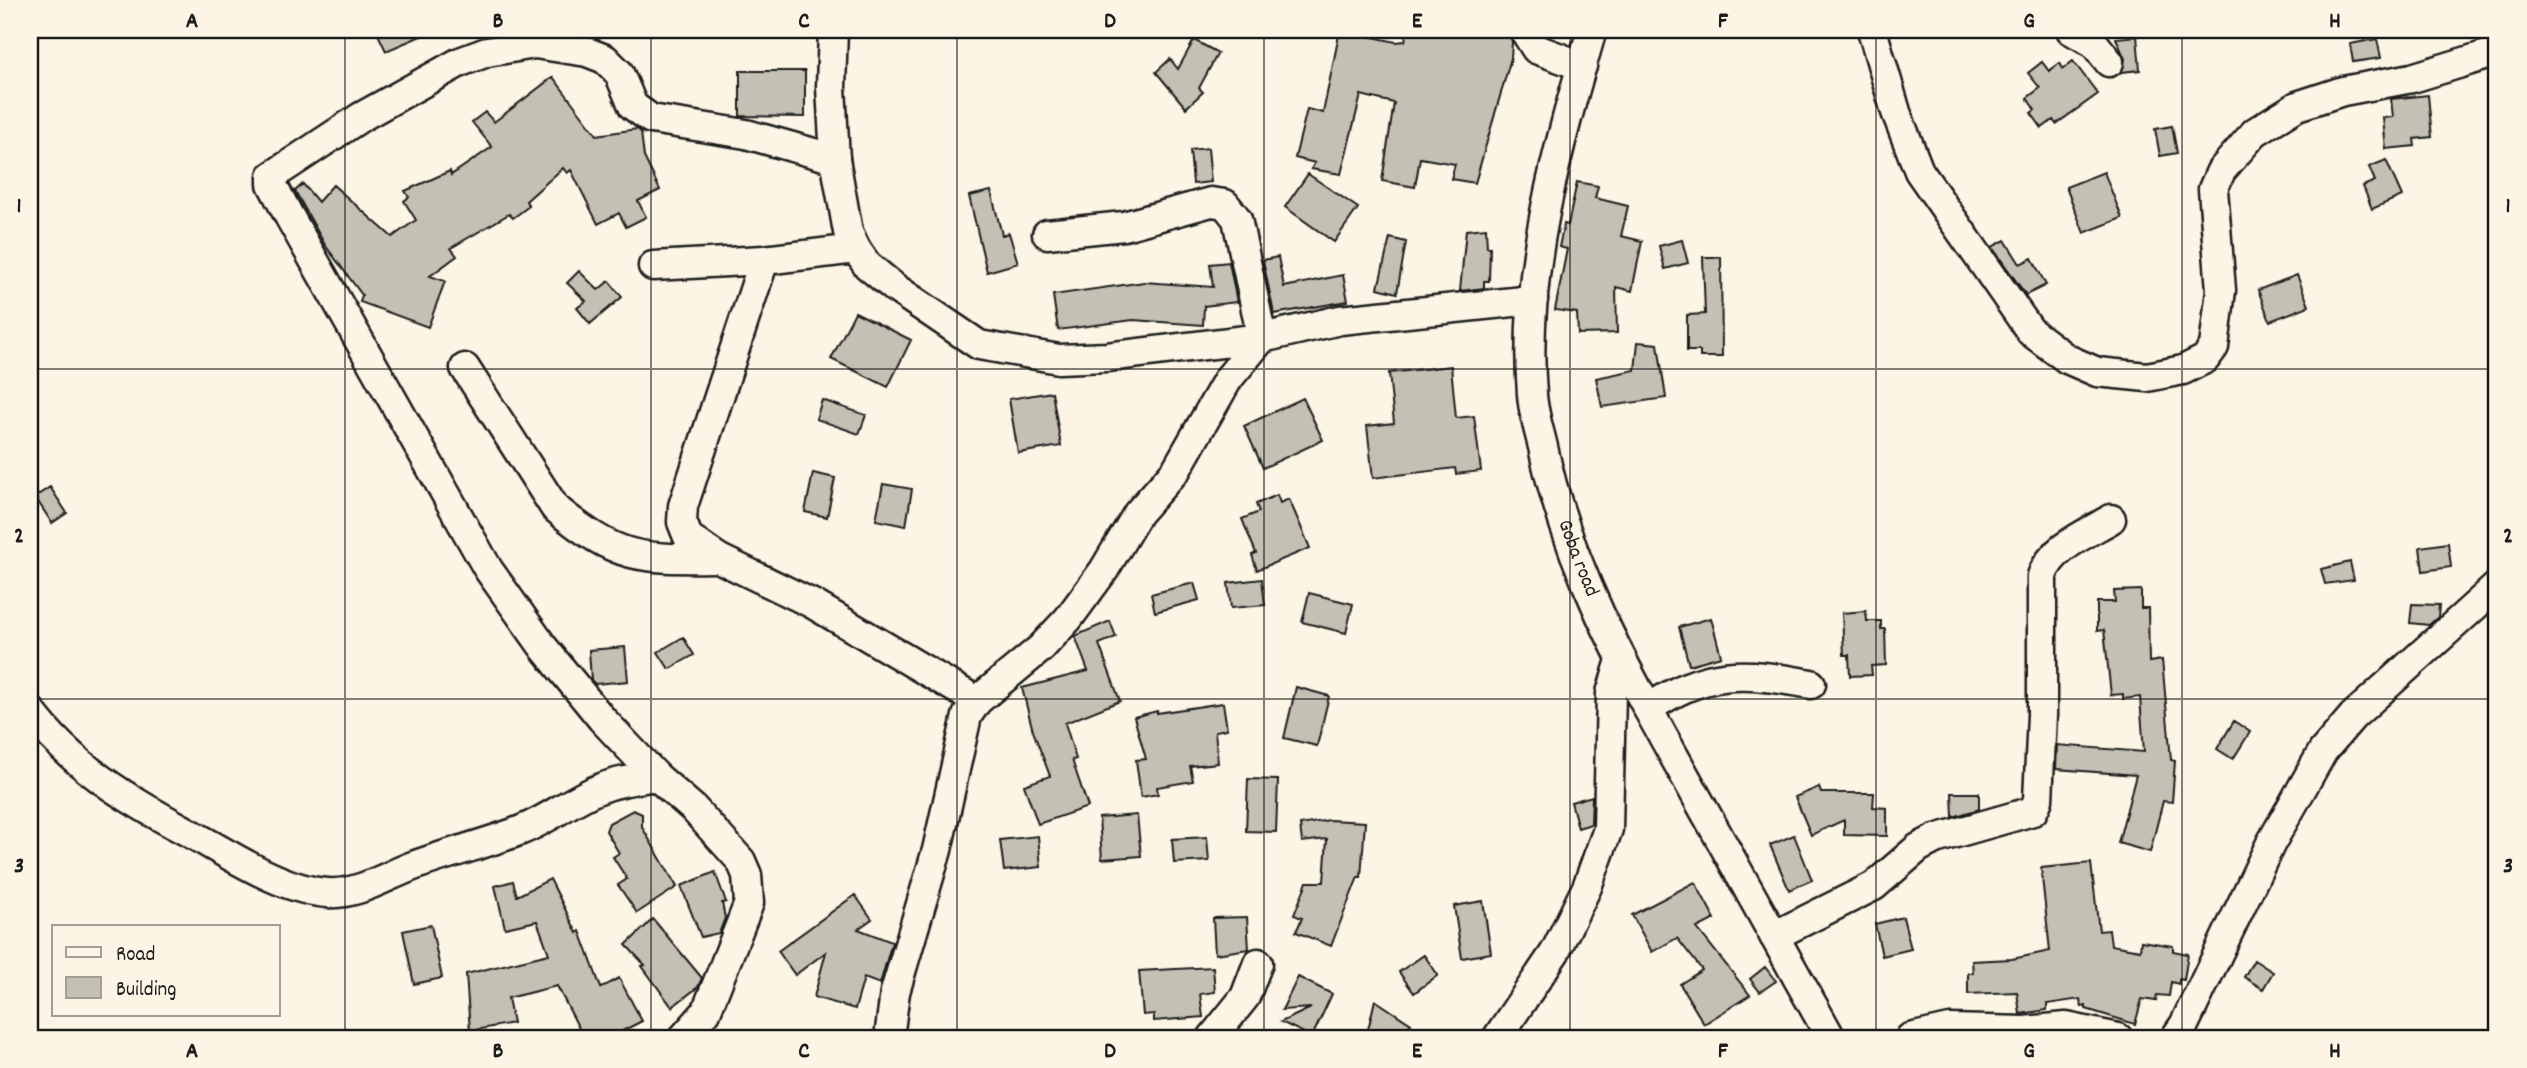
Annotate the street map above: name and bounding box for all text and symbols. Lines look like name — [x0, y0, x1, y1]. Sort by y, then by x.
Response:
text: A — [186, 6, 198, 39]
text: B — [493, 6, 504, 39]
text: C — [798, 6, 810, 39]
text: D — [1104, 6, 1116, 39]
text: E — [1412, 6, 1423, 39]
text: F — [1718, 6, 1729, 39]
text: G — [2023, 6, 2035, 39]
text: H — [2329, 6, 2341, 39]
text: 1 — [16, 191, 22, 224]
text: 1 — [2505, 191, 2511, 224]
street label: Goba road — [1549, 516, 1606, 602]
text: 2 — [14, 521, 24, 554]
text: 2 — [2503, 521, 2513, 554]
text: 3 — [14, 851, 24, 884]
text: 3 — [2503, 851, 2513, 884]
legend — [52, 925, 280, 1016]
text: Road — [116, 941, 155, 971]
text: Building — [116, 976, 176, 1006]
text: A — [186, 1036, 198, 1068]
text: B — [493, 1036, 504, 1068]
text: C — [798, 1036, 810, 1068]
text: D — [1104, 1036, 1116, 1068]
text: E — [1412, 1036, 1423, 1068]
text: F — [1718, 1036, 1729, 1068]
text: G — [2023, 1036, 2035, 1068]
text: H — [2329, 1036, 2341, 1068]

